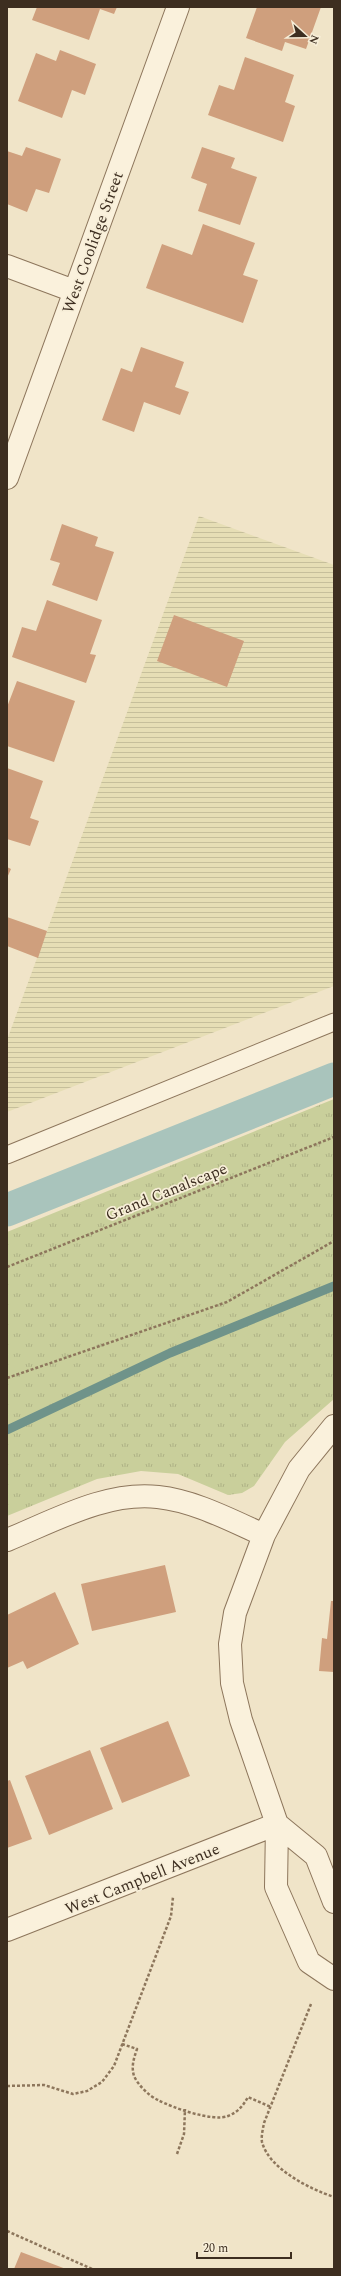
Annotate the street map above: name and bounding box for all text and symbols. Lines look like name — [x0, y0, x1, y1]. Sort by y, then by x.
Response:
north arrow — [285, 16, 325, 56]
text: N — [304, 32, 323, 47]
street label: West Coolidge Street — [56, 168, 130, 317]
street label: Grand Canalscape — [102, 1157, 231, 1227]
street label: West Campbell Avenue — [62, 1837, 223, 1921]
scale bar — [197, 2234, 291, 2260]
text: 20 m — [203, 2239, 228, 2258]

